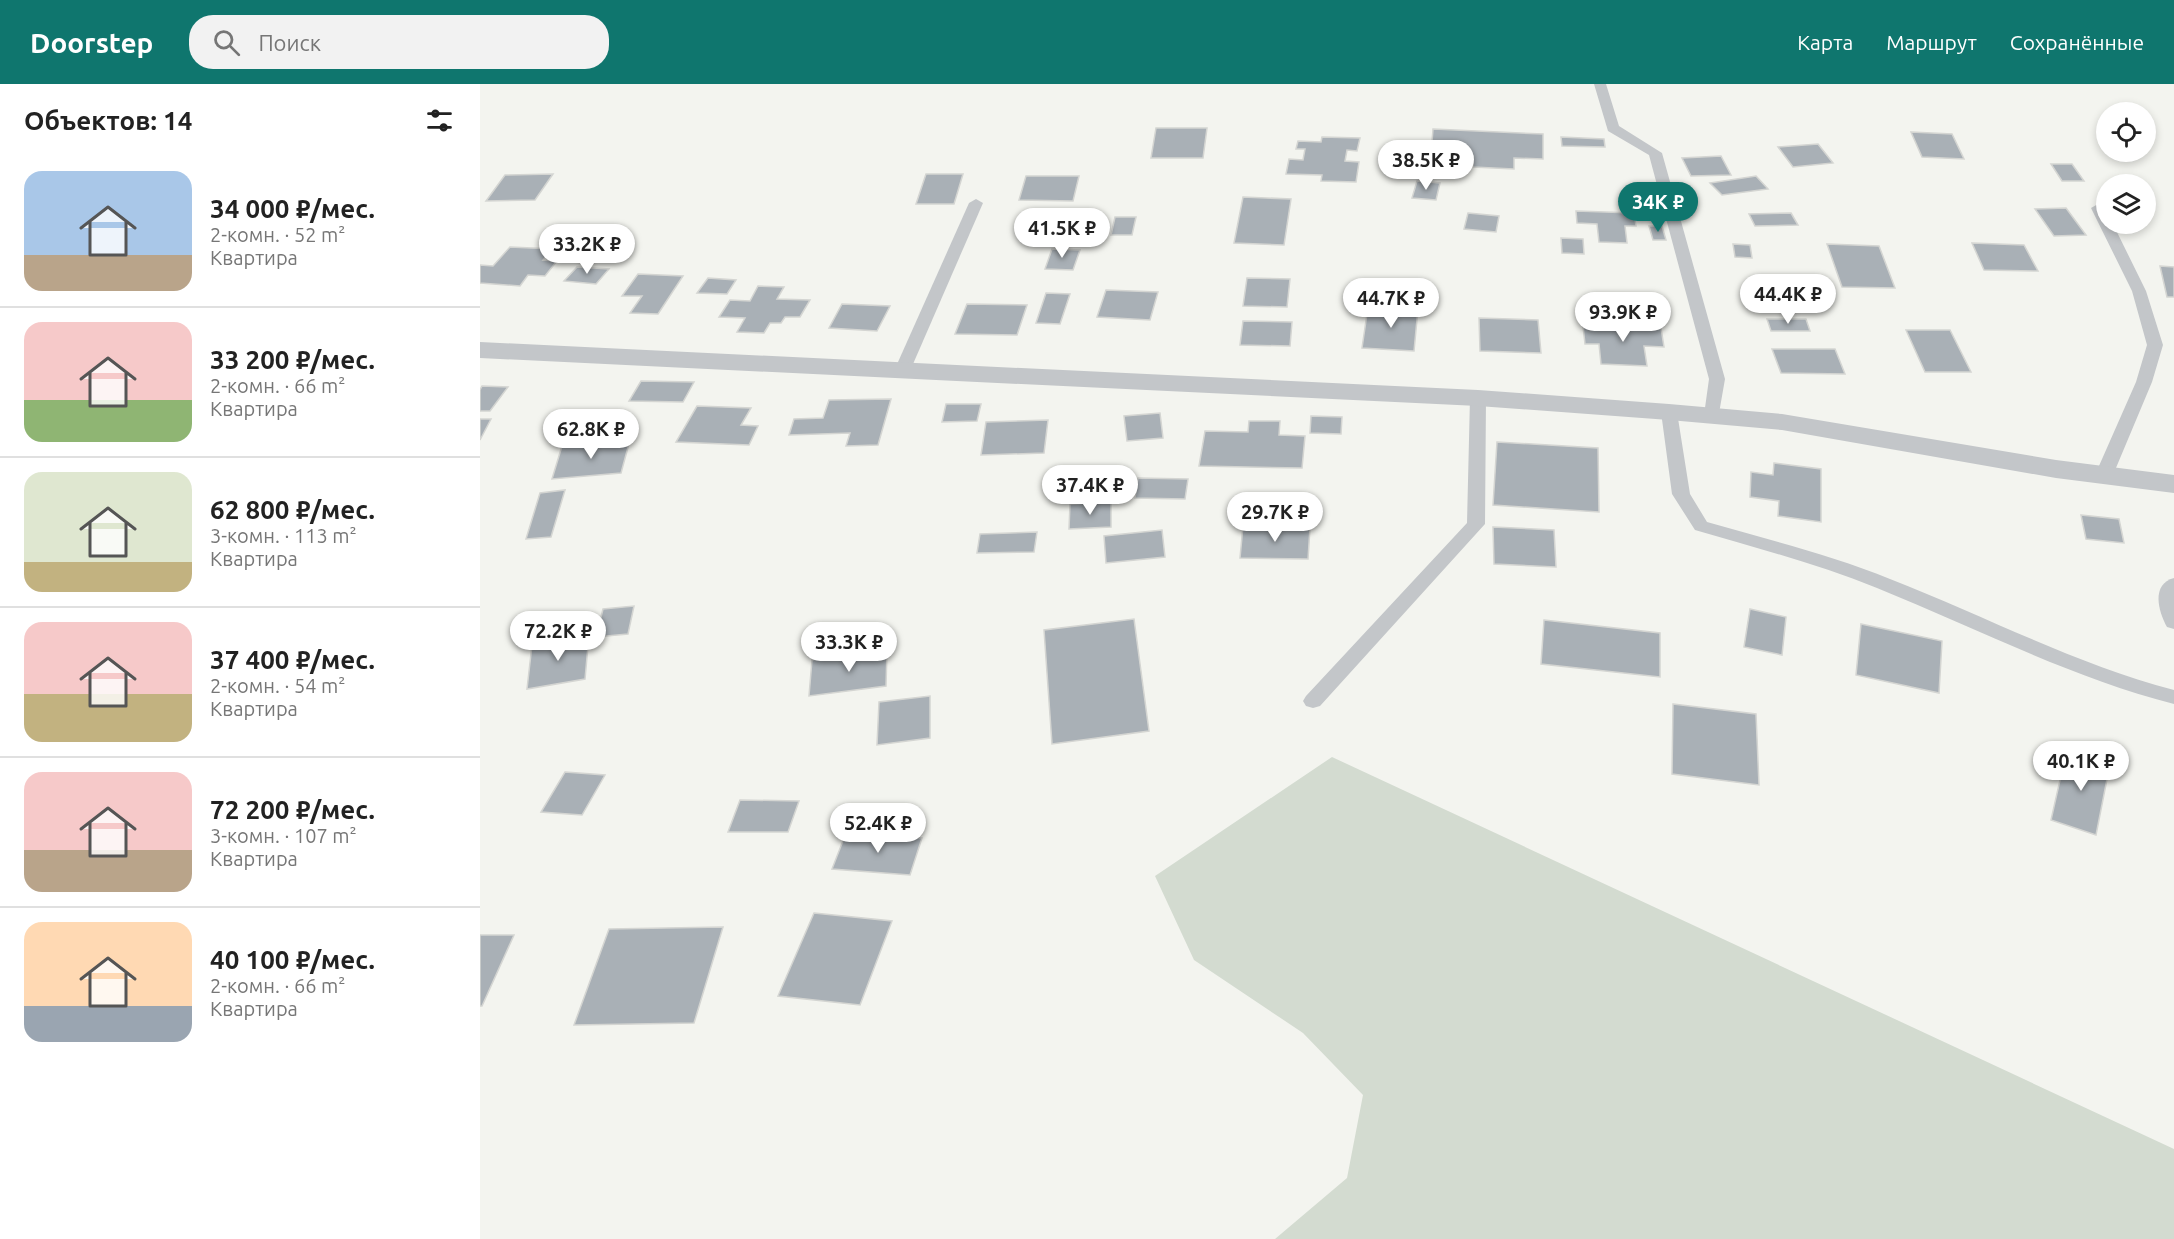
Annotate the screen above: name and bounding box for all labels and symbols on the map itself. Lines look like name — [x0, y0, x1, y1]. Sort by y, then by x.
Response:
pin: 38.5K ₽ — [1371, 140, 1481, 191]
pin: 34K ₽ — [1616, 182, 1700, 233]
pin: 41.5K ₽ — [1007, 208, 1117, 259]
pin: 33.2K ₽ — [532, 224, 642, 275]
pin: 44.4K ₽ — [1733, 274, 1843, 325]
pin: 44.7K ₽ — [1336, 278, 1446, 329]
pin: 93.9K ₽ — [1568, 292, 1678, 343]
pin: 62.8K ₽ — [536, 409, 646, 460]
pin: 37.4K ₽ — [1035, 465, 1145, 516]
pin: 29.7K ₽ — [1220, 492, 1330, 543]
pin: 72.2K ₽ — [503, 611, 613, 662]
pin: 33.3K ₽ — [794, 622, 904, 673]
pin: 40.1K ₽ — [2026, 741, 2136, 792]
pin: 52.4K ₽ — [823, 803, 933, 854]

